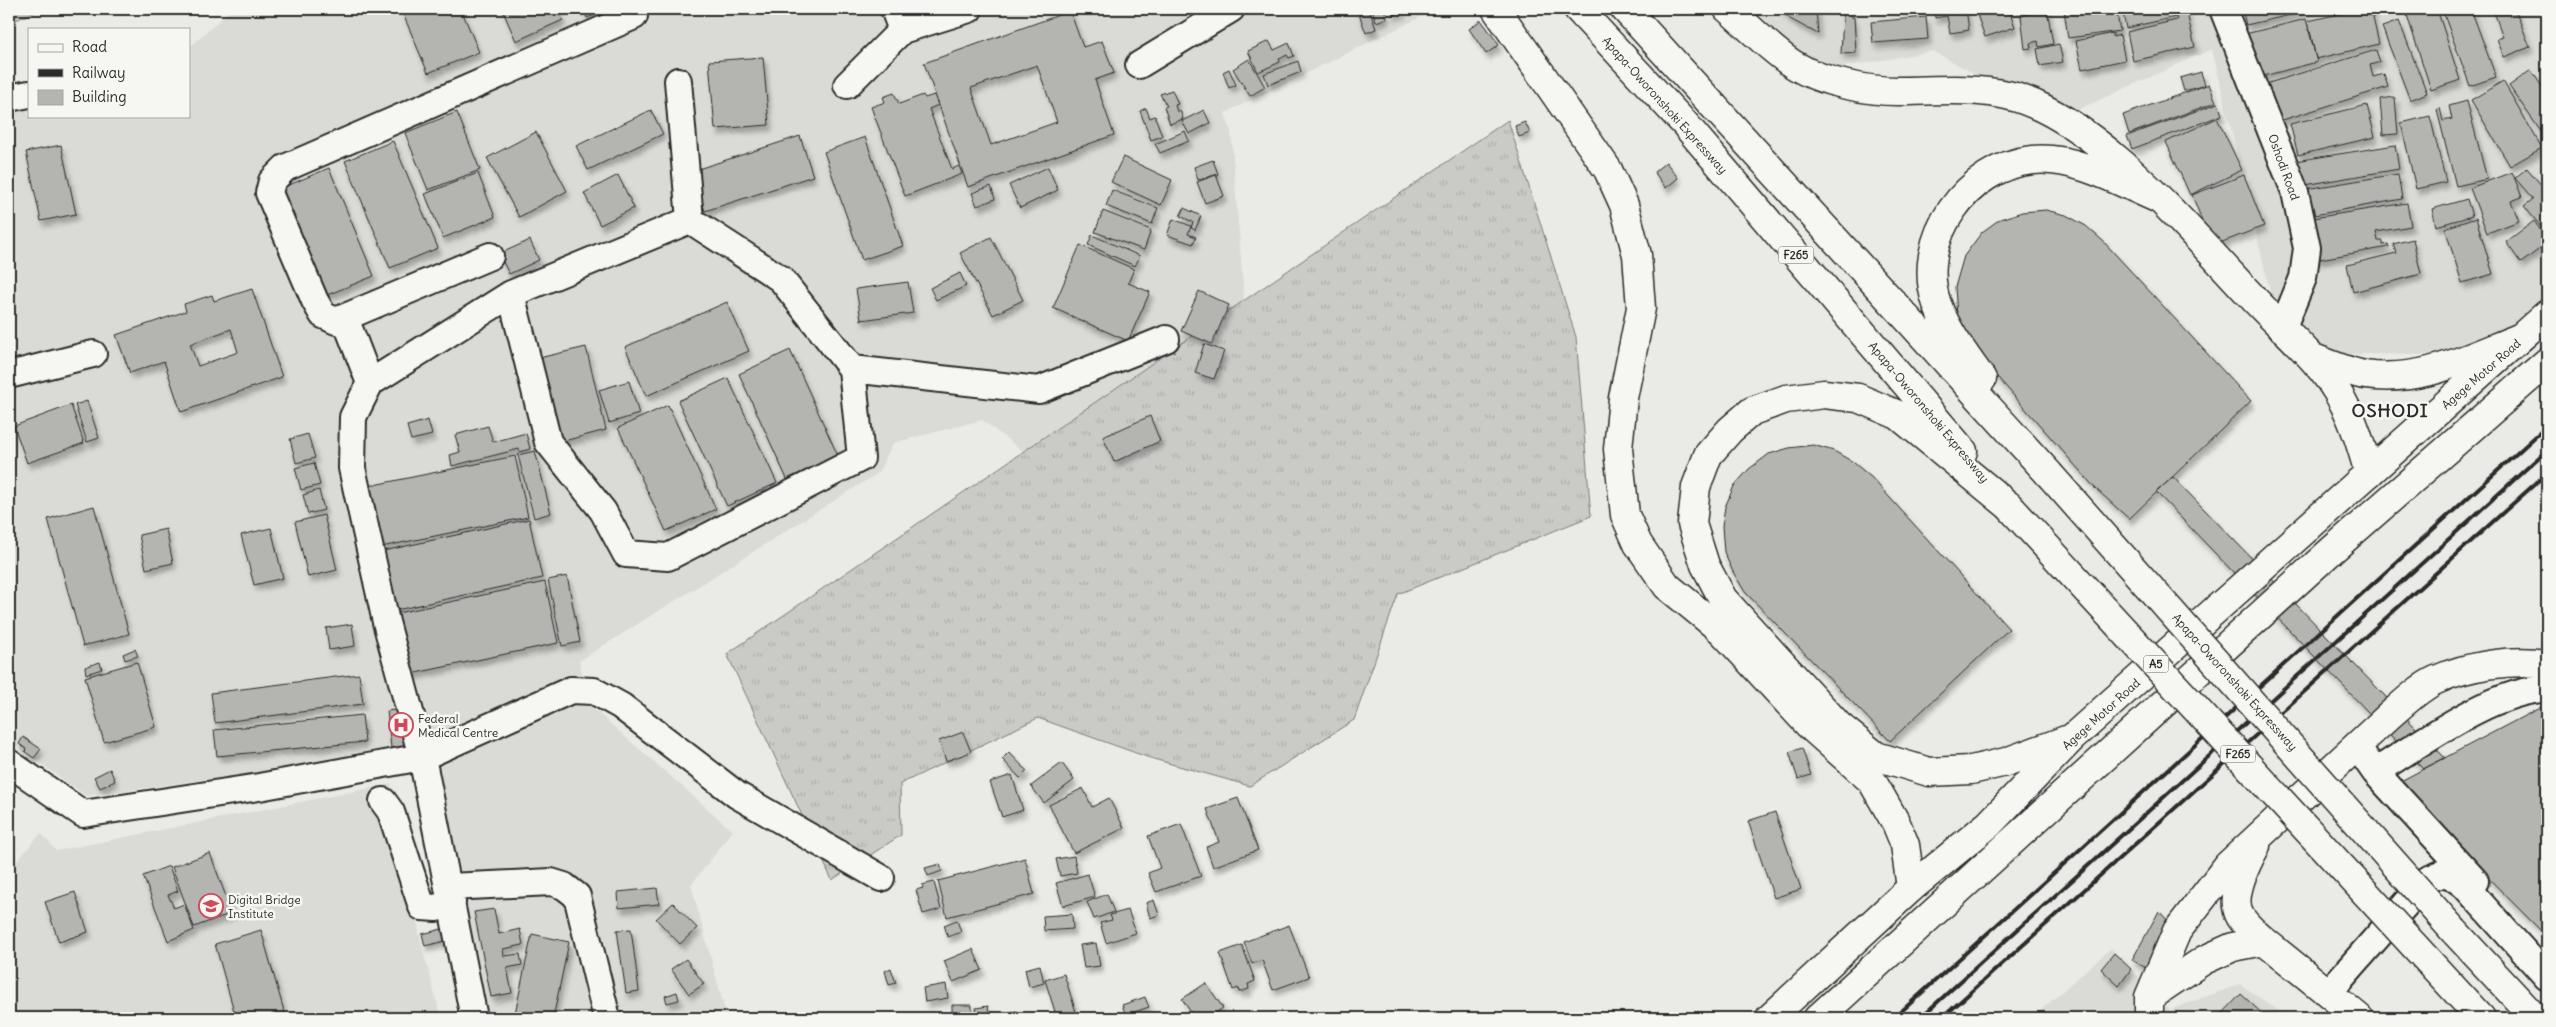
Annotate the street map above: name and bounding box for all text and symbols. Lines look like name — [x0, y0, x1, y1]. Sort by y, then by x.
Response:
legend — [28, 28, 190, 118]
street label: Apapa-Oworonshoki Expressway — [1599, 33, 1731, 177]
text: Road — [72, 37, 107, 56]
text: Railway — [72, 63, 126, 82]
text: Building — [72, 87, 127, 106]
street label: Oshodi Road — [2265, 132, 2303, 202]
road number: F265 — [1778, 246, 1814, 264]
street label: Agege Motor Road — [2438, 336, 2524, 412]
street label: Apapa-Oworonshoki Expressway — [1866, 338, 1992, 486]
district label: OSHODI — [2351, 399, 2429, 422]
street label: Apapa-Oworonshoki Expressway — [2169, 610, 2301, 754]
road number: A5 — [2144, 656, 2168, 672]
street label: Agege Motor Road — [2059, 675, 2143, 753]
place label: Federal Medical Centre — [418, 711, 498, 740]
hospital icon: Federal Medical Centre — [388, 712, 414, 738]
road number: F265 — [2220, 746, 2256, 762]
place label: Digital Bridge Institute — [228, 892, 301, 921]
school or university icon: Digital Bridge Institute — [198, 893, 224, 919]

